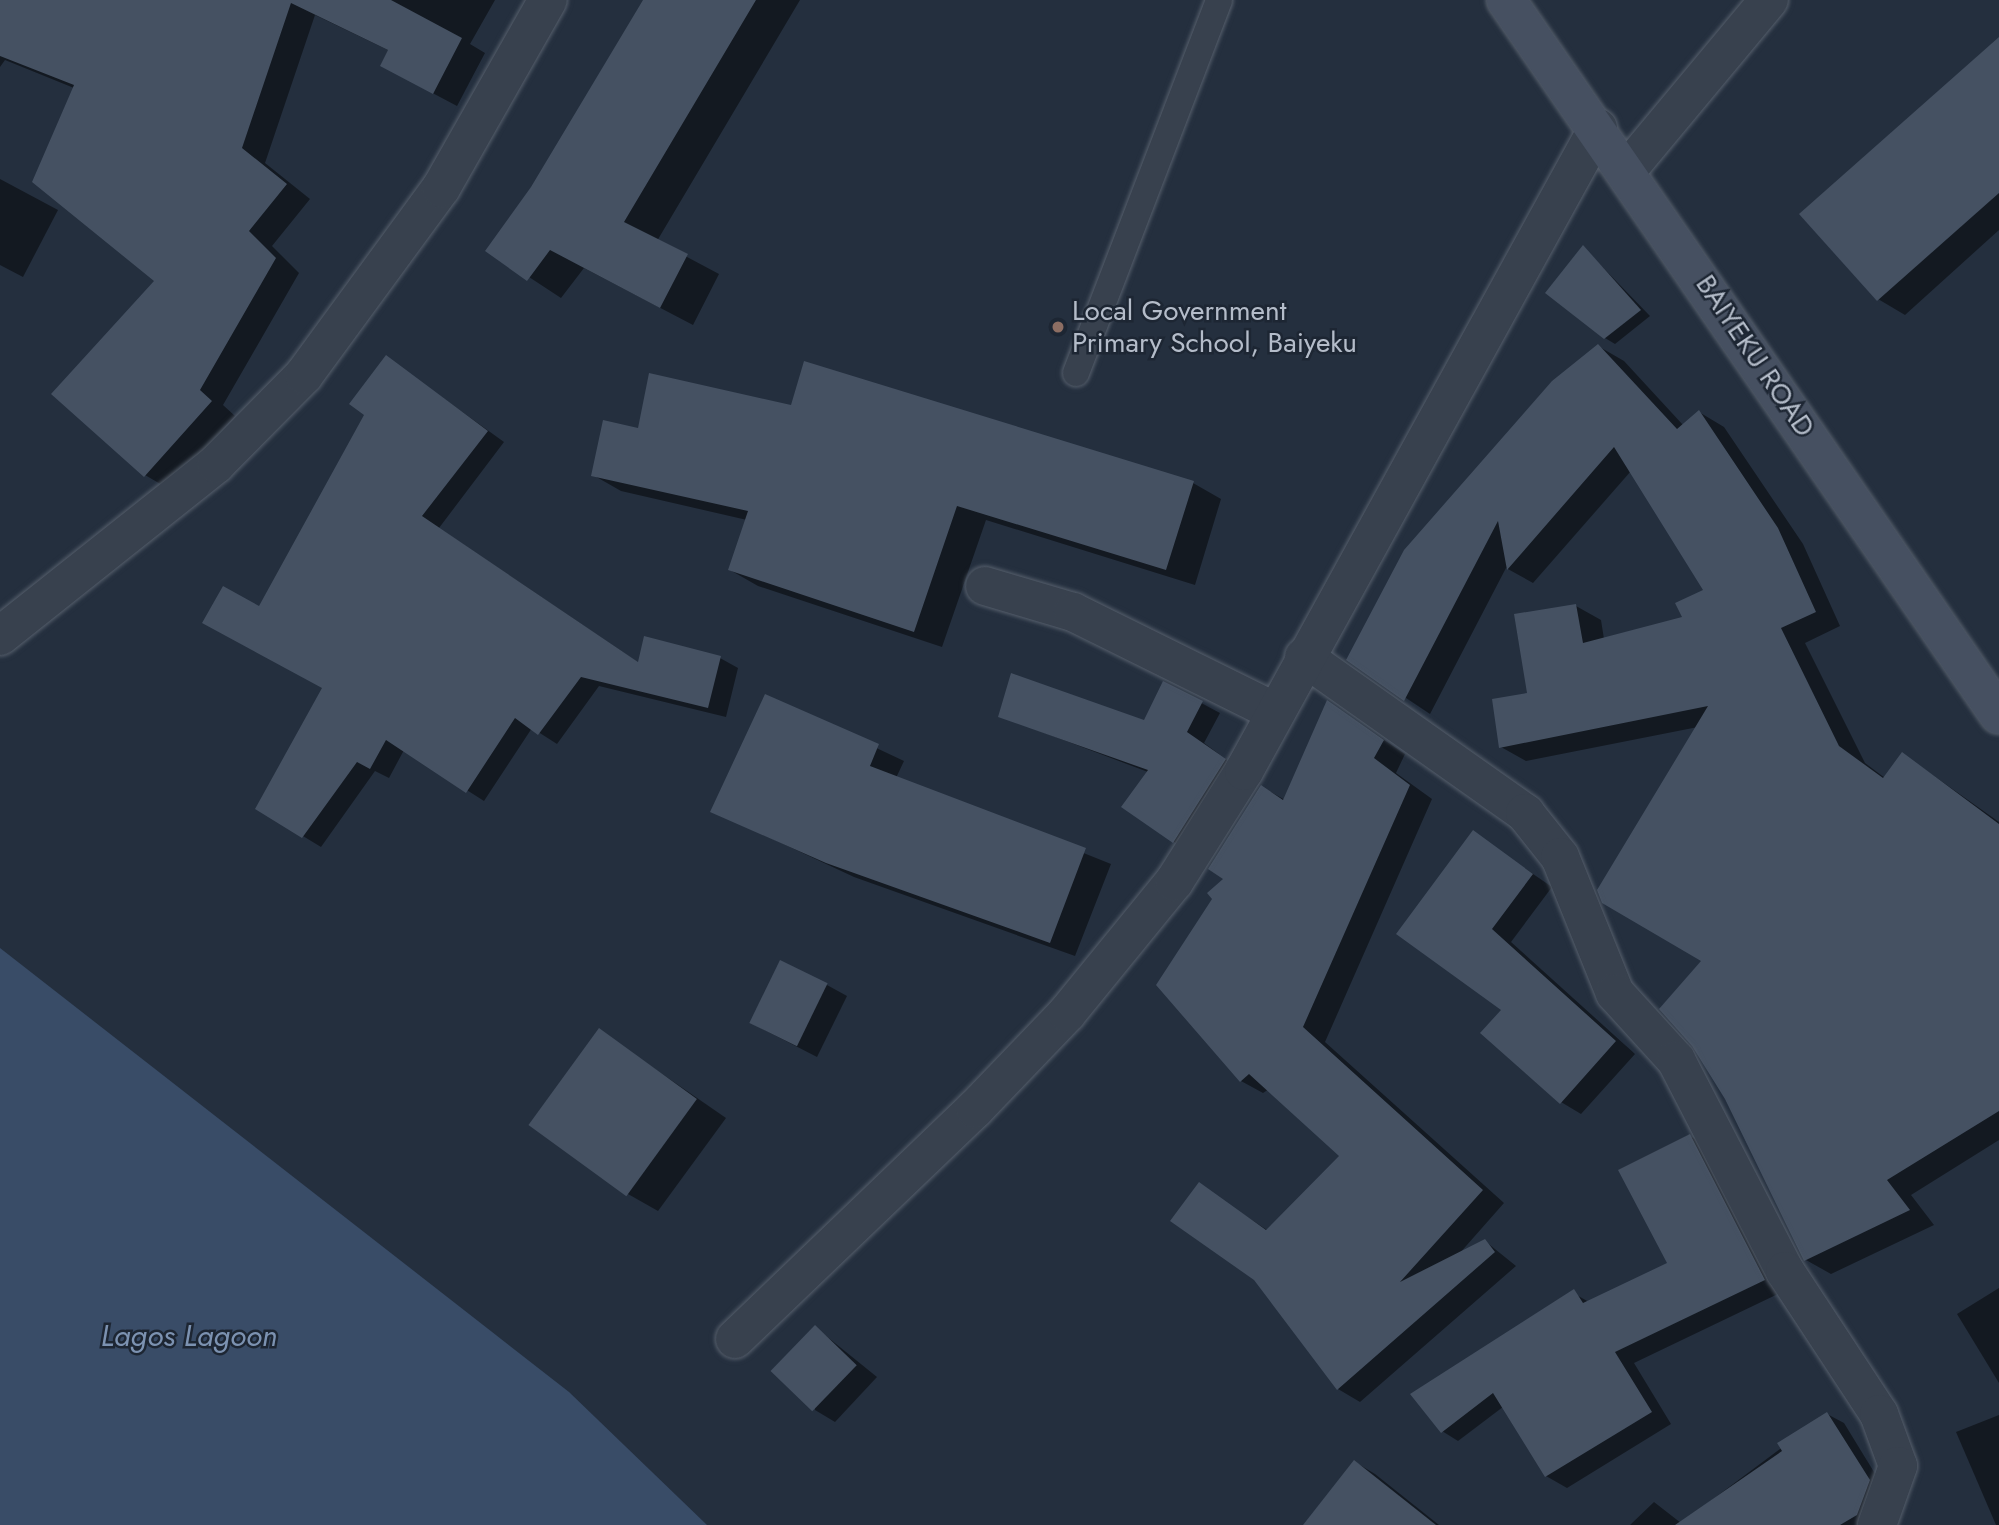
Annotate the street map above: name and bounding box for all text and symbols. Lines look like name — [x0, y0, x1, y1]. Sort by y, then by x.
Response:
street label: BAIYEKU ROAD — [1689, 269, 1821, 443]
place label: Local Government Primary School, Baiyeku — [1072, 294, 1357, 360]
marker: Local Government Primary School, Baiyeku — [1050, 319, 1066, 335]
water label: Lagos Lagoon — [101, 1318, 277, 1354]

